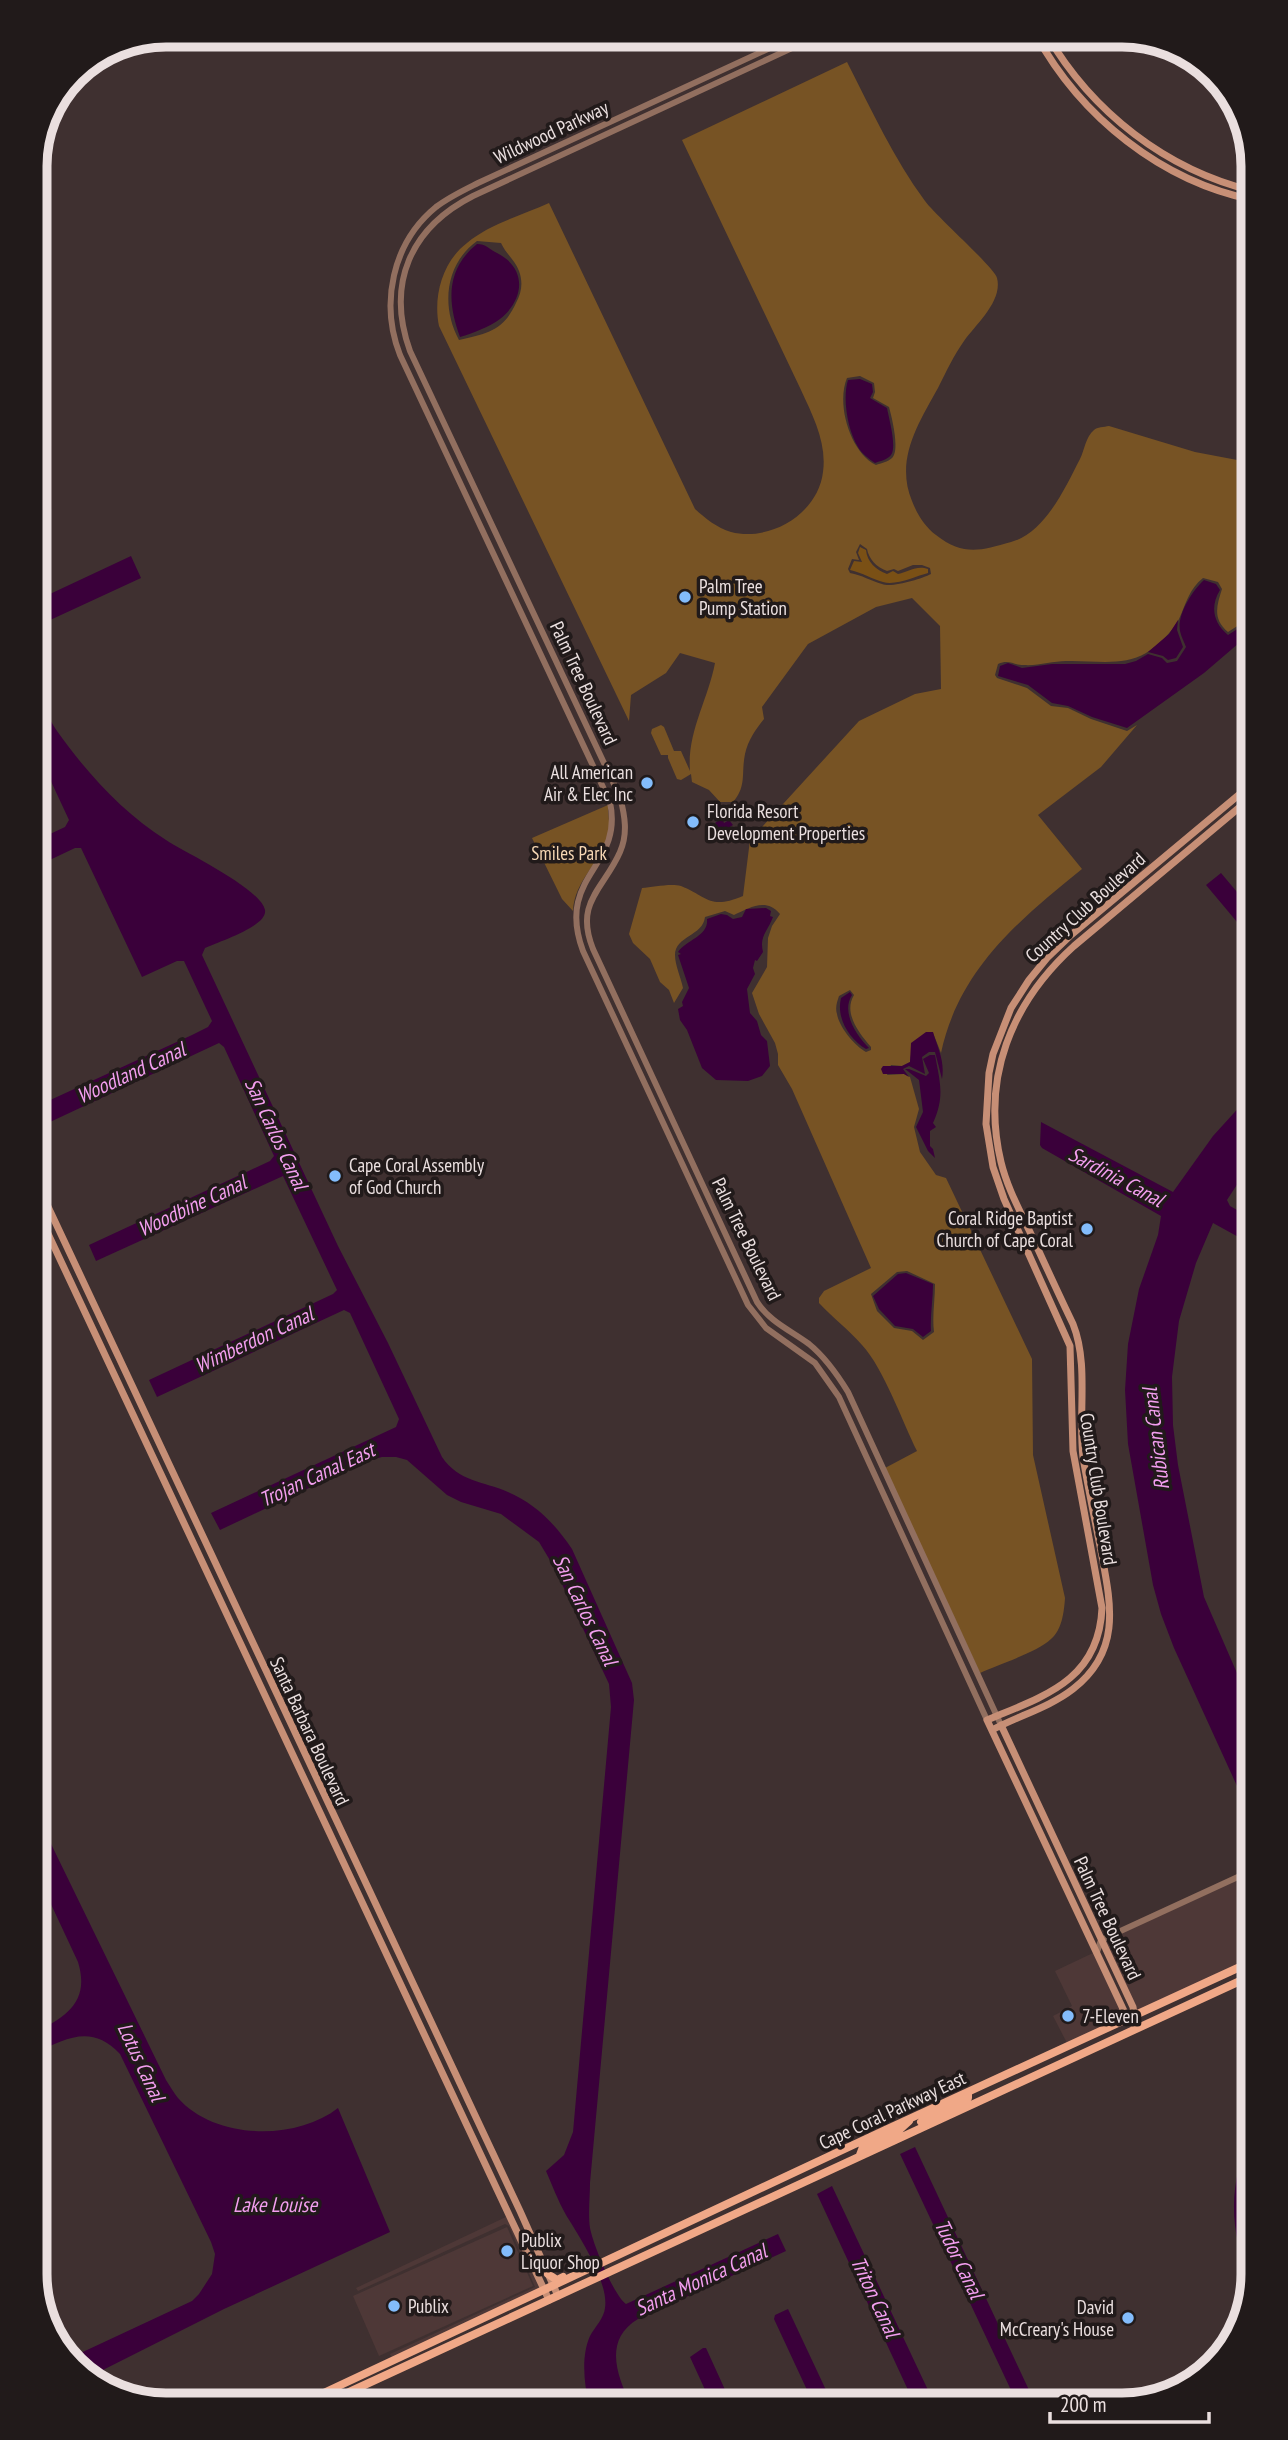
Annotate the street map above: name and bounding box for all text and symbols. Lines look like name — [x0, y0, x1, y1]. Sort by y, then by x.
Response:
street label: Wildwood Parkway — [490, 95, 613, 169]
place label: Palm Tree Pump Station — [699, 574, 787, 620]
marker: Palm Tree Pump Station — [677, 589, 693, 605]
street label: Palm Tree Boulevard — [545, 617, 623, 749]
place label: All American Air & Elec Inc — [544, 760, 633, 806]
marker: All American Air & Elec Inc — [639, 775, 655, 791]
place label: Florida Resort Development Properties — [707, 799, 865, 845]
marker: Florida Resort Development Properties — [685, 814, 701, 830]
park label: Smiles Park — [531, 841, 607, 865]
street label: Country Club Boulevard — [1020, 847, 1150, 967]
water label: Woodland Canal — [72, 1035, 191, 1109]
water label: San Carlos Canal — [239, 1074, 315, 1196]
water label: Sardinia Canal — [1064, 1140, 1170, 1214]
place label: Cape Coral Assembly of God Church — [349, 1153, 485, 1199]
water label: Woodbine Canal — [133, 1168, 252, 1242]
marker: Cape Coral Assembly of God Church — [327, 1168, 343, 1184]
street label: Palm Tree Boulevard — [707, 1174, 787, 1304]
place label: Coral Ridge Baptist Church of Cape Coral — [937, 1206, 1074, 1252]
marker: Coral Ridge Baptist Church of Cape Coral — [1079, 1221, 1095, 1237]
water label: Wimberdon Canal — [190, 1299, 319, 1379]
water label: Rubican Canal — [1136, 1384, 1175, 1492]
street label: Country Club Boulevard — [1075, 1411, 1123, 1567]
water label: Trojan Canal East — [255, 1435, 381, 1513]
water label: San Carlos Canal — [547, 1550, 625, 1672]
street label: Santa Barbara Boulevard — [265, 1653, 355, 1809]
street label: Palm Tree Boulevard — [1069, 1852, 1147, 1984]
place label: 7-Eleven — [1082, 2004, 1139, 2028]
marker: 7-Eleven — [1060, 2008, 1076, 2024]
water label: Lotus Canal — [112, 2018, 172, 2107]
street label: Cape Coral Parkway East — [815, 2065, 970, 2154]
water label: Lake Louise — [233, 2191, 318, 2218]
water label: Tudor Canal — [929, 2215, 991, 2305]
place label: Publix Liquor Shop — [521, 2228, 600, 2274]
water label: Santa Monica Canal — [631, 2236, 773, 2322]
marker: Publix Liquor Shop — [499, 2243, 515, 2259]
water label: Triton Canal — [845, 2252, 907, 2344]
place label: Publix — [408, 2294, 449, 2318]
place label: David McCreary's House — [1000, 2295, 1114, 2341]
marker: Publix — [386, 2298, 402, 2314]
marker: David McCreary's House — [1120, 2310, 1136, 2326]
scale bar — [1050, 2380, 1209, 2424]
text: 200 m — [1060, 2391, 1106, 2418]

